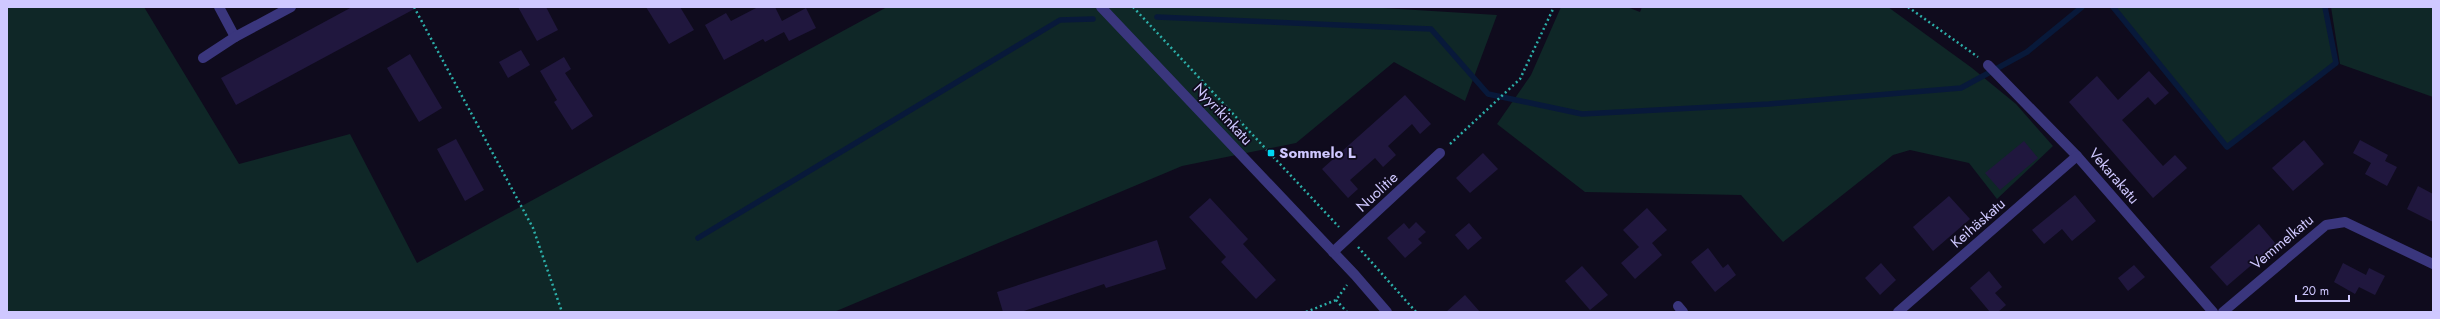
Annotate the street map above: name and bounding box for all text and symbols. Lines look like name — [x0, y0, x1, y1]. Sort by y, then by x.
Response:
street label: Nyyrikinkatu — [1188, 78, 1258, 150]
place label: Sommelo L — [1279, 142, 1356, 164]
street label: Vekarakatu — [2083, 143, 2145, 209]
marker: Sommelo L — [1266, 148, 1276, 158]
street label: Nuolitie — [1351, 167, 1403, 217]
street label: Keihäskatu — [1946, 193, 2010, 253]
street label: Vemmelkatu — [2246, 209, 2318, 275]
scale bar — [2296, 277, 2349, 303]
text: 20 m — [2302, 282, 2329, 300]

